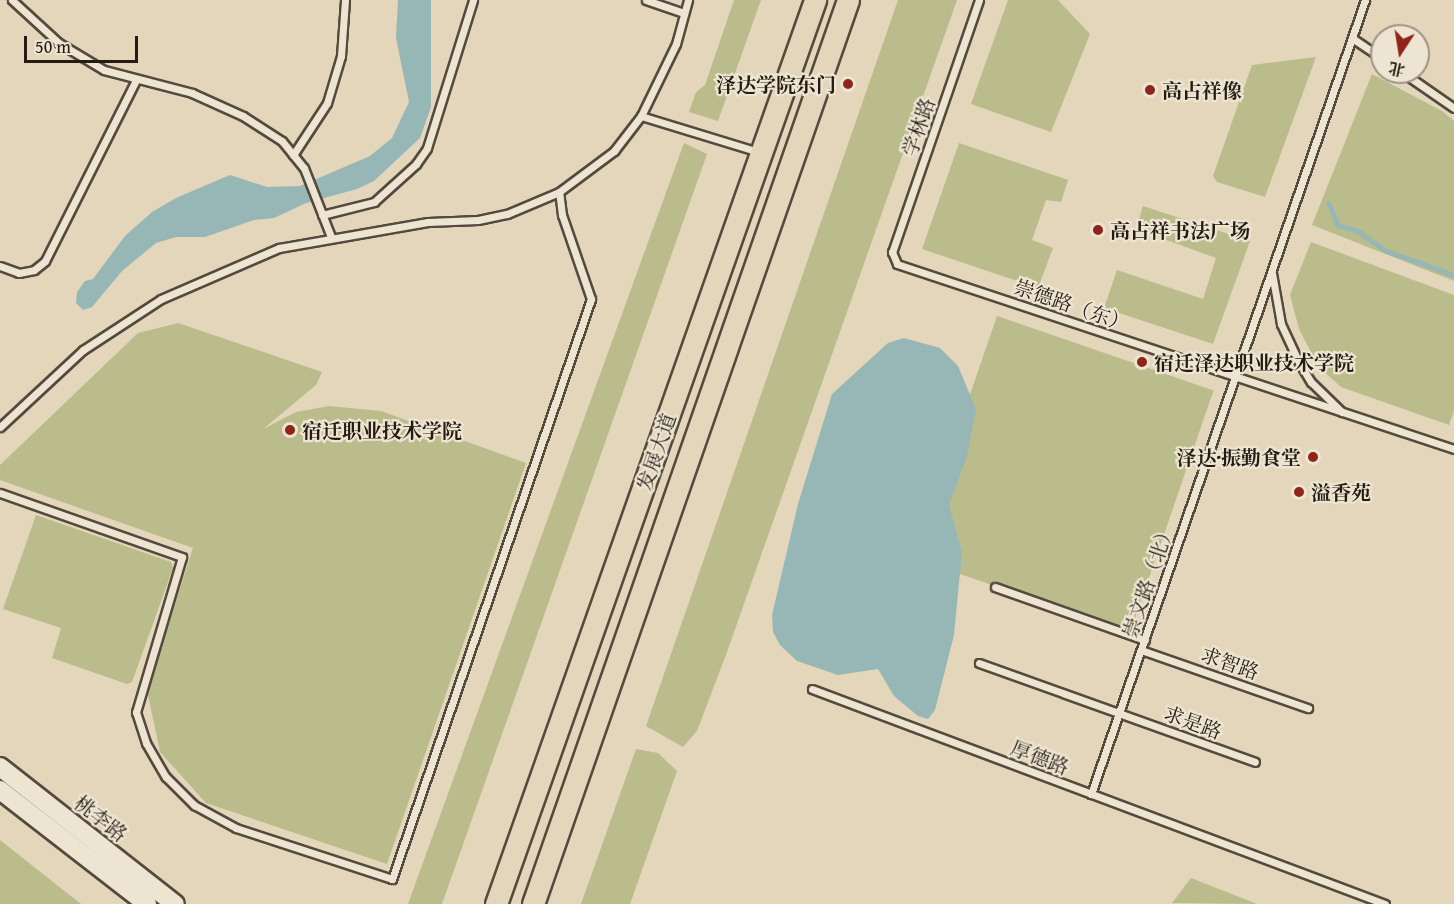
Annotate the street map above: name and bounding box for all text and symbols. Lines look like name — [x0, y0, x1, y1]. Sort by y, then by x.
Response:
scale bar — [27, 24, 141, 62]
north arrow — [1370, 24, 1430, 84]
text: 50 m — [35, 33, 71, 60]
text: 北 — [1386, 56, 1407, 83]
place label: 泽达学院东门 — [716, 72, 836, 96]
marker: 泽达学院东门 — [841, 77, 855, 91]
place label: 高占祥像 — [1162, 78, 1242, 102]
marker: 高占祥像 — [1143, 83, 1157, 97]
street label: 学林路 — [897, 95, 939, 159]
place label: 高占祥书法广场 — [1110, 218, 1250, 242]
marker: 高占祥书法广场 — [1091, 223, 1105, 237]
street label: 崇德路（东） — [1011, 274, 1133, 336]
place label: 宿迁泽达职业技术学院 — [1154, 350, 1354, 374]
marker: 宿迁泽达职业技术学院 — [1135, 355, 1149, 369]
street label: 发展大道 — [632, 410, 680, 494]
place label: 宿迁职业技术学院 — [302, 418, 462, 442]
marker: 宿迁职业技术学院 — [283, 423, 297, 437]
place label: 泽达·振勤食堂 — [1177, 445, 1301, 469]
marker: 泽达·振勤食堂 — [1306, 450, 1320, 464]
place label: 溢香苑 — [1311, 480, 1371, 504]
marker: 溢香苑 — [1292, 485, 1306, 499]
street label: 崇文路（北） — [1117, 519, 1179, 641]
street label: 求智路 — [1198, 642, 1262, 684]
street label: 求是路 — [1161, 700, 1225, 744]
street label: 厚德路 — [1008, 735, 1072, 779]
street label: 桃李路 — [70, 790, 132, 846]

